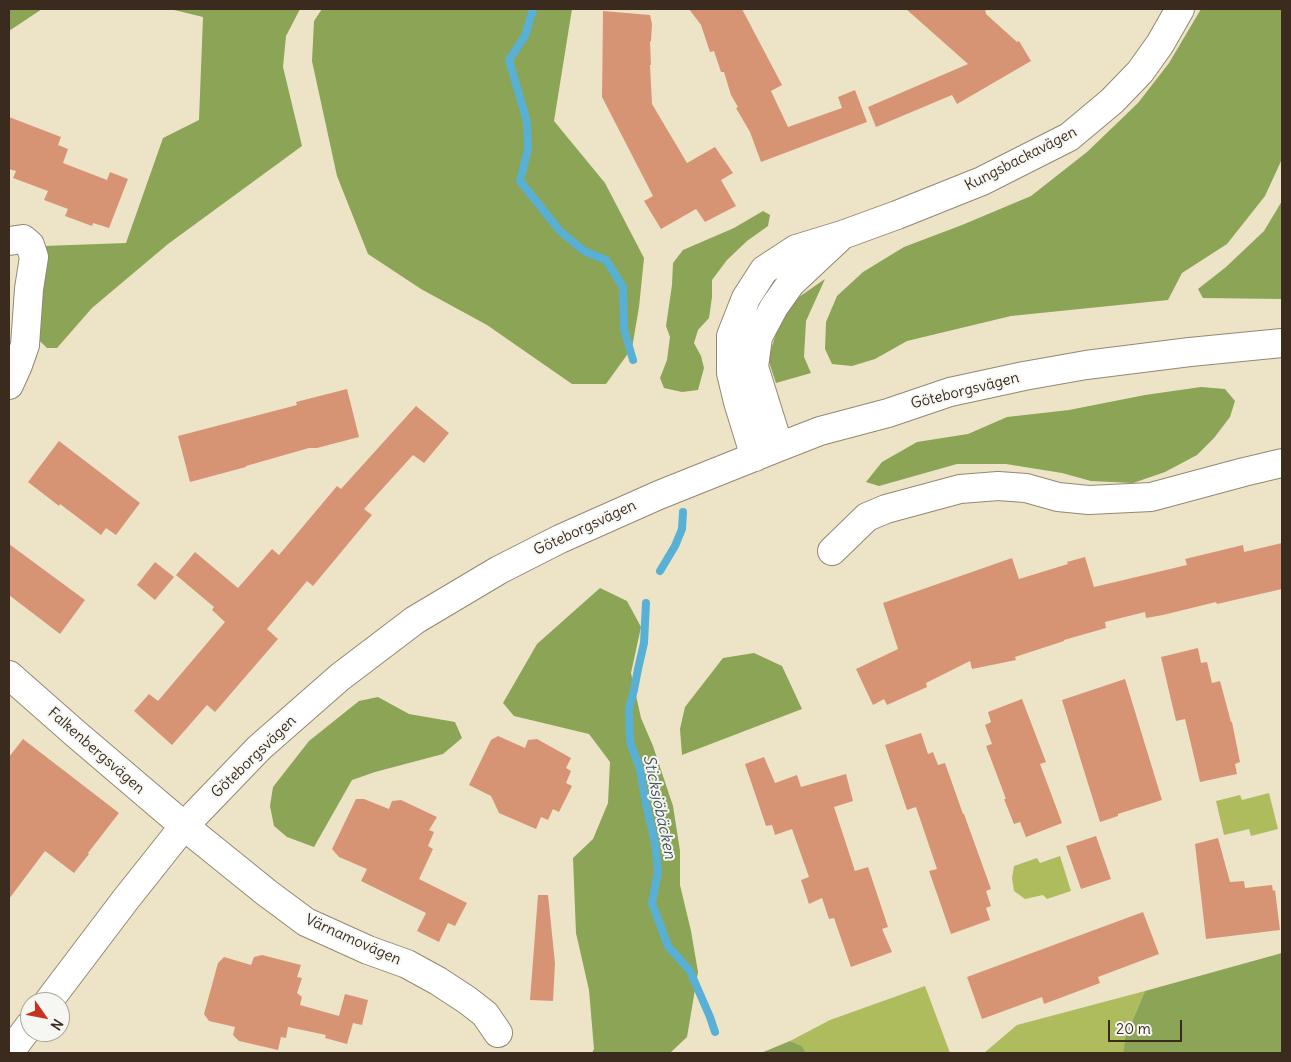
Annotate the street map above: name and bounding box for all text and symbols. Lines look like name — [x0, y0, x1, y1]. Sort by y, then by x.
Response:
street label: Kungsbackavägen — [962, 123, 1080, 195]
street label: Göteborgsvägen — [909, 369, 1021, 413]
street label: Göteborgsvägen — [531, 496, 639, 560]
street label: Falkenbergsvägen — [44, 704, 148, 798]
street label: Göteborgsvägen — [208, 712, 300, 802]
water label: Sticksjöbäcken — [639, 753, 679, 861]
street label: Värnamovägen — [302, 911, 404, 969]
north arrow — [20, 992, 70, 1042]
scale bar — [1111, 1010, 1185, 1042]
text: N — [47, 1016, 67, 1034]
text: 20 m — [1116, 1019, 1151, 1038]

